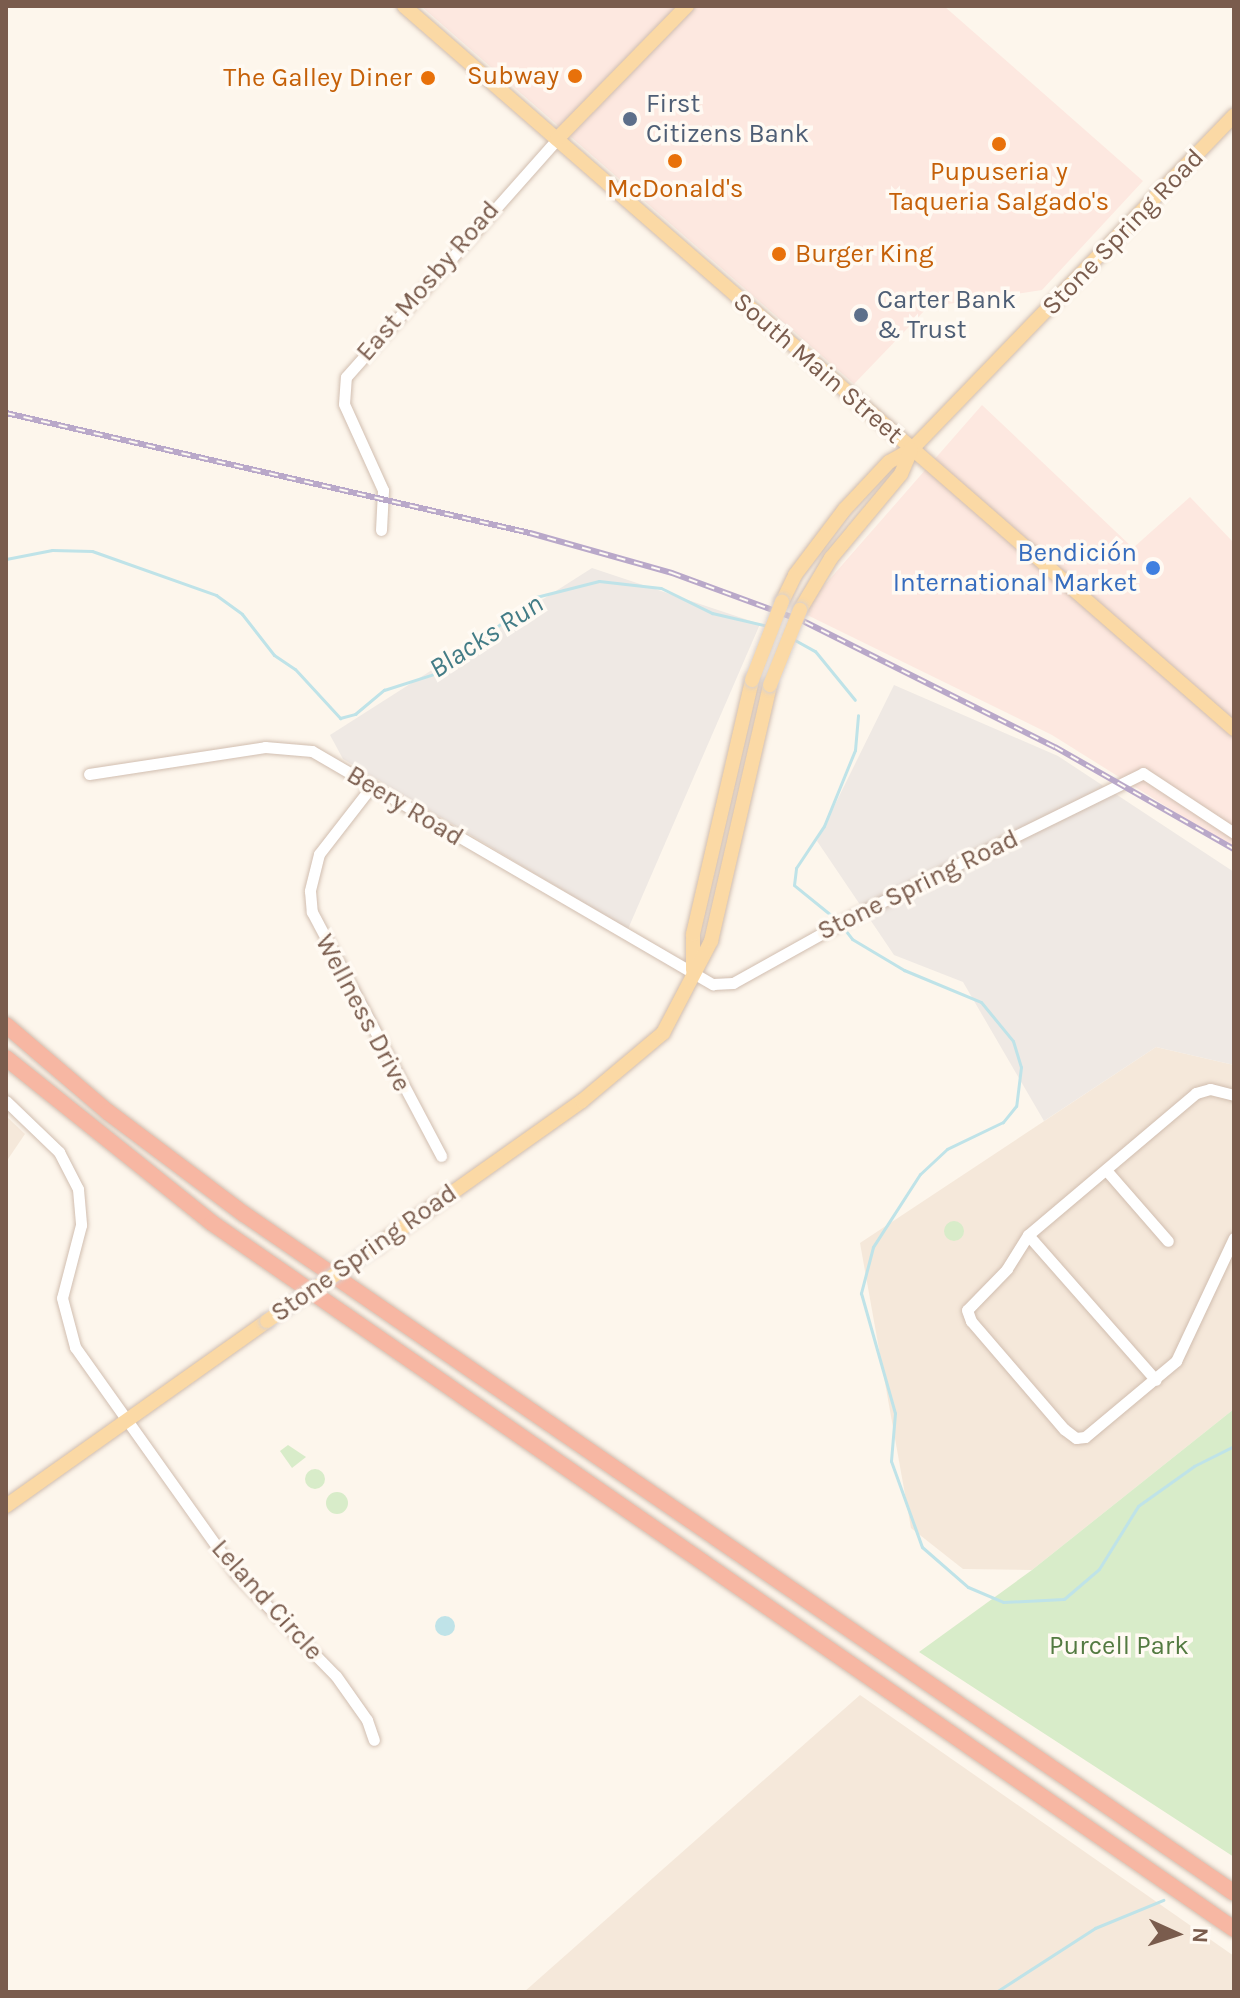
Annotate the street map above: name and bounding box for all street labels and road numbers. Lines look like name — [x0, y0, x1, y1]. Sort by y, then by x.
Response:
street label: Stone Spring Road — [1036, 142, 1210, 322]
street label: East Mosby Road — [350, 195, 506, 367]
street label: South Main Street — [727, 286, 909, 450]
street label: Beery Road — [341, 759, 469, 853]
street label: Stone Spring Road — [813, 823, 1023, 947]
street label: Wellness Drive — [308, 929, 418, 1097]
street label: Stone Spring Road — [265, 1177, 463, 1329]
street label: Leland Circle — [205, 1533, 329, 1667]

